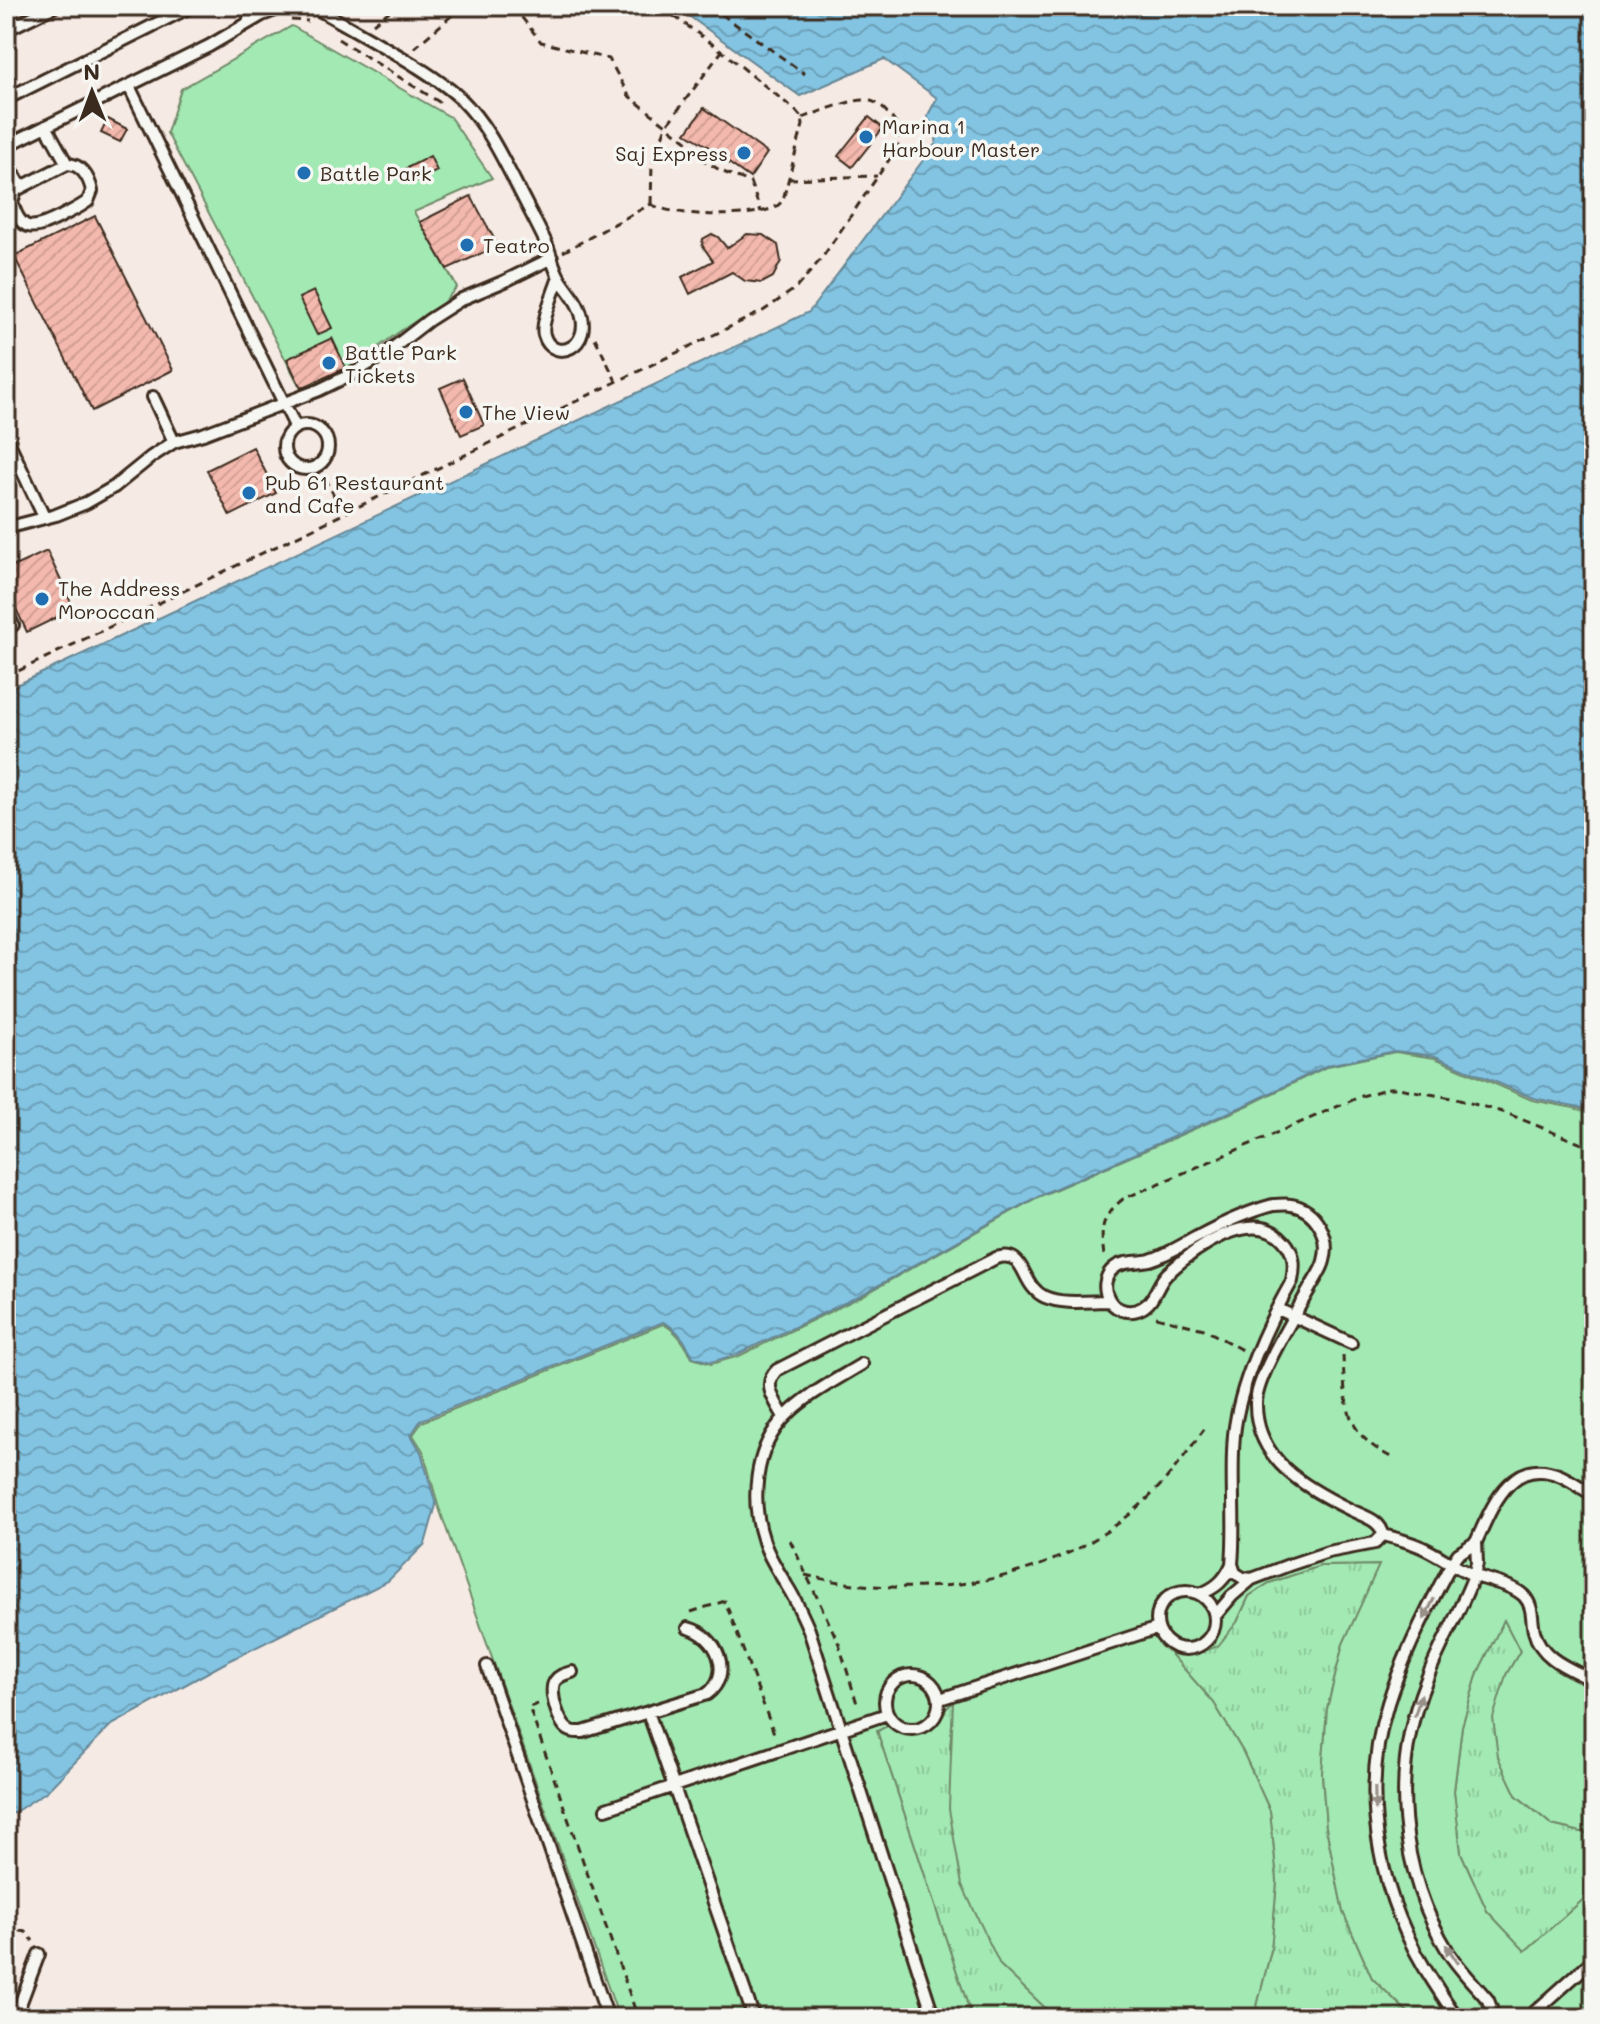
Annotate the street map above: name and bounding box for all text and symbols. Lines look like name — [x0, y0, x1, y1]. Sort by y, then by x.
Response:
north arrow — [52, 52, 132, 132]
text: N — [83, 57, 100, 86]
place label: Marina 1 Harbour Master — [882, 113, 1040, 162]
marker: Marina 1 Harbour Master — [857, 128, 875, 146]
place label: Saj Express — [615, 140, 728, 166]
marker: Saj Express — [735, 144, 753, 162]
place label: Battle Park — [320, 160, 432, 186]
marker: Battle Park — [295, 164, 313, 182]
place label: Teatro — [483, 232, 550, 258]
marker: Teatro — [458, 236, 476, 254]
place label: Battle Park Tickets — [345, 339, 457, 388]
marker: Battle Park Tickets — [320, 354, 338, 372]
place label: The View — [482, 399, 570, 425]
marker: The View — [457, 403, 475, 421]
place label: Pub 61 Restaurant and Cafe — [265, 469, 444, 518]
marker: Pub 61 Restaurant and Cafe — [240, 484, 258, 502]
place label: The Address Moroccan — [58, 575, 180, 624]
marker: The Address Moroccan — [33, 590, 51, 608]
one-way arrow — [1422, 1598, 1436, 1621]
one-way arrow — [1412, 1693, 1424, 1717]
one-way arrow — [1368, 1786, 1381, 1811]
one-way arrow — [1445, 1943, 1459, 1965]

